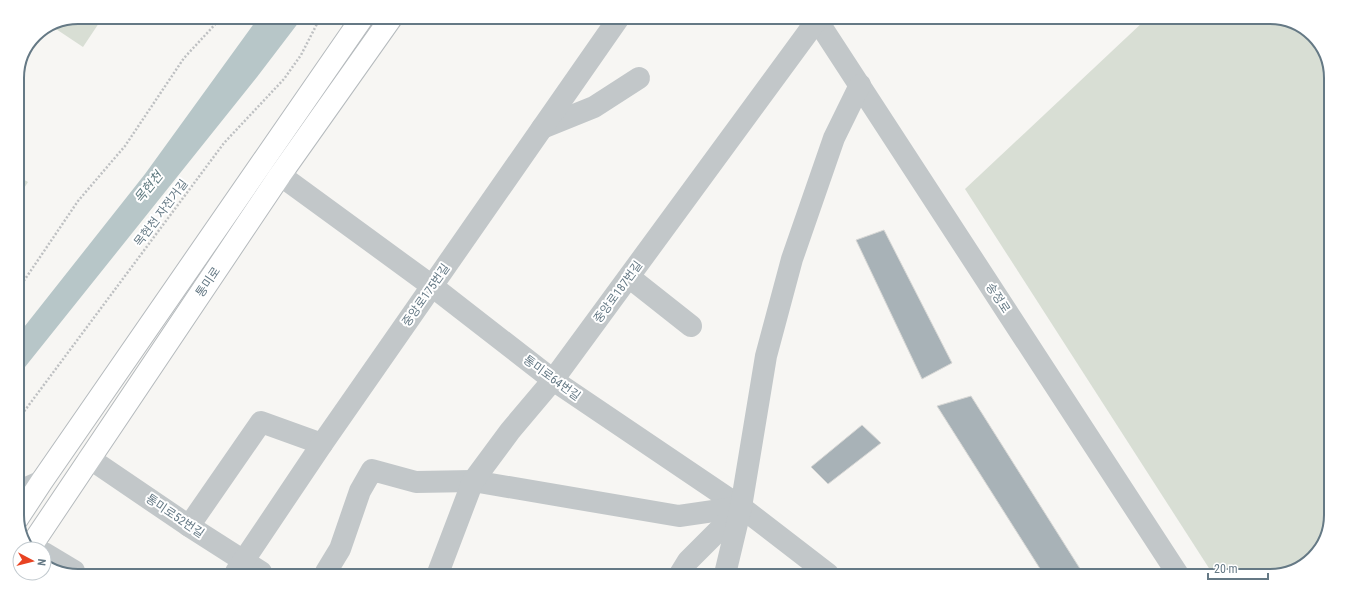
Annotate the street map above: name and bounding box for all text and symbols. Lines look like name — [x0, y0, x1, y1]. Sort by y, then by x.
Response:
water label: 목현천 — [131, 168, 166, 206]
street label: 목현천 자전거길 — [131, 177, 191, 249]
street label: 중앙로187번길 — [591, 258, 645, 326]
street label: 중앙로175번길 — [399, 261, 453, 329]
street label: 통미로 — [193, 264, 223, 300]
street label: 송정로 — [983, 280, 1013, 316]
street label: 통미로64번길 — [521, 353, 583, 403]
street label: 통미로52번길 — [143, 491, 207, 541]
north arrow — [12, 541, 52, 581]
scale bar — [1208, 555, 1268, 581]
text: N — [35, 558, 48, 567]
text: 20 m — [1214, 562, 1238, 576]

